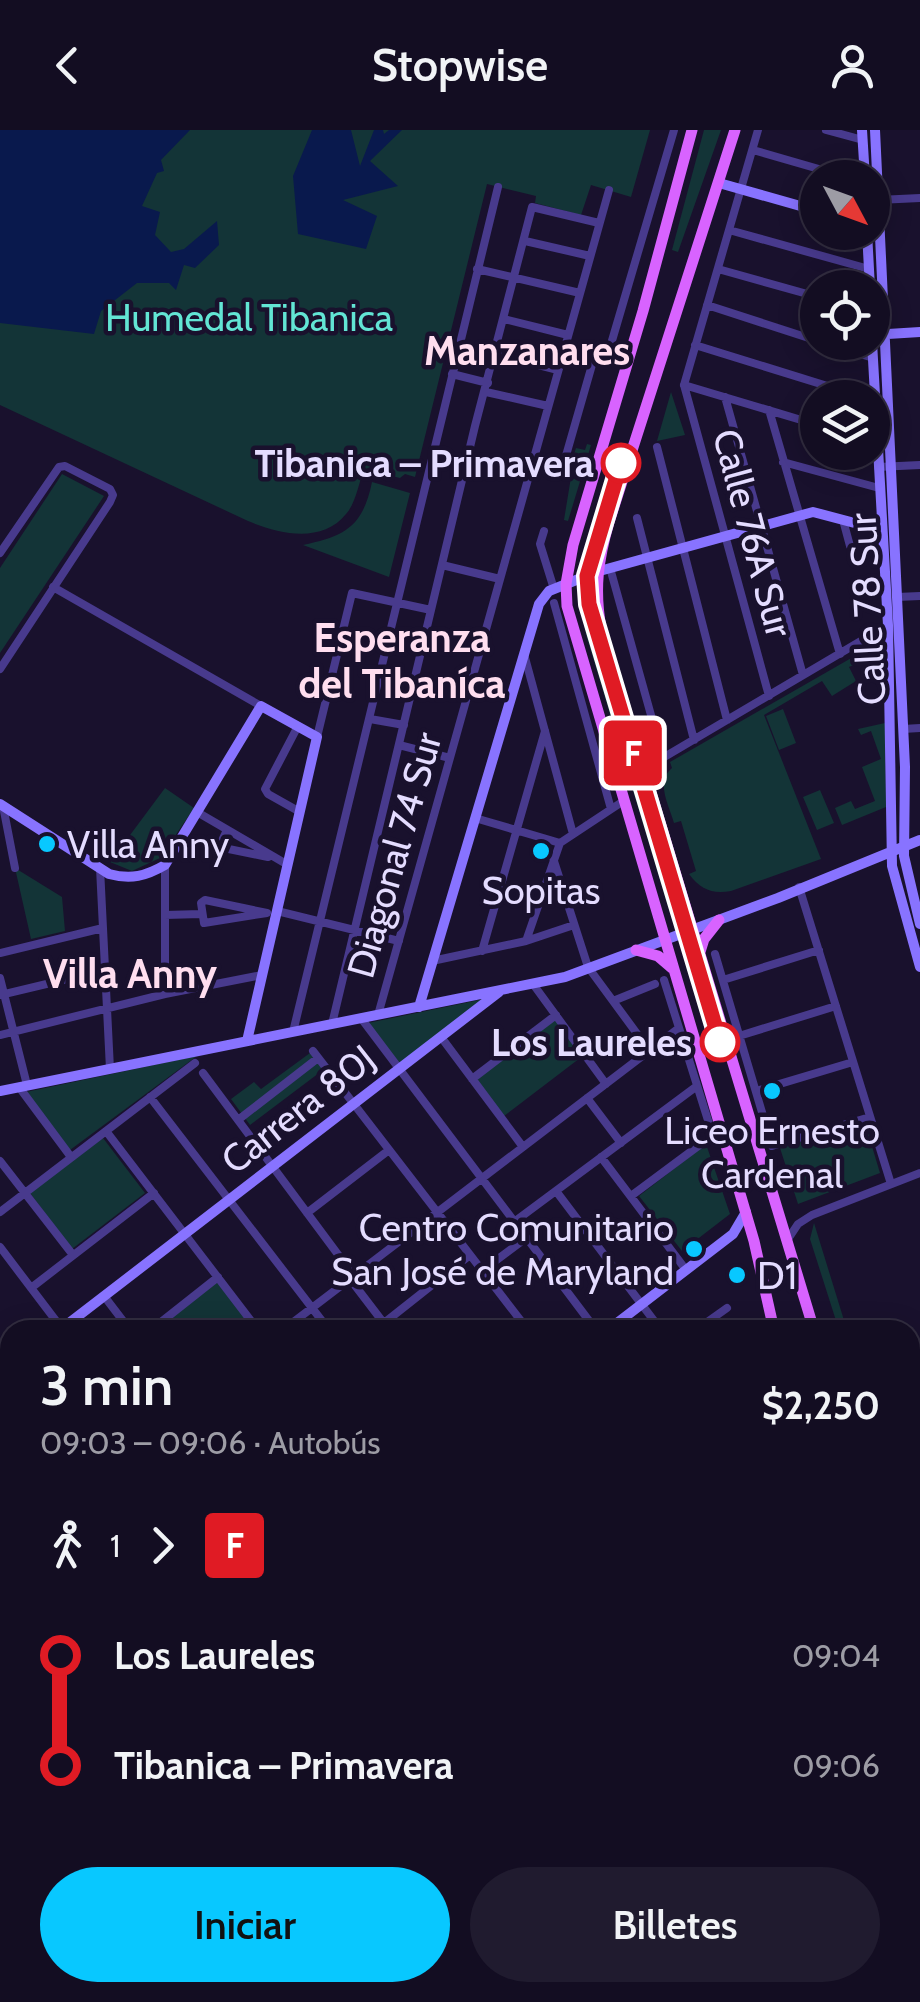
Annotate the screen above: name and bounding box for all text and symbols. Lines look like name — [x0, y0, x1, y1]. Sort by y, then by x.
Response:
icon: back — [40, 38, 95, 93]
text: Stopwise — [372, 38, 548, 92]
icon: person — [825, 38, 880, 93]
north arrow — [800, 160, 890, 250]
map controls — [800, 160, 890, 470]
button: locate — [800, 270, 890, 360]
park label: Humedal Tibanica — [105, 294, 393, 341]
district label: Manzanares — [424, 326, 630, 375]
button: layers — [800, 380, 890, 470]
street label: Calle 76A Sur — [703, 424, 803, 642]
place label: Tibanica – Primavera — [255, 440, 594, 487]
marker: Tibanica – Primavera — [602, 444, 640, 482]
street label: Calle 78 Sur — [839, 512, 895, 706]
district label: Esperanza del Tibaníca — [299, 613, 506, 708]
line badge: F — [600, 720, 666, 786]
street label: Diagonal 74 Sur — [337, 727, 451, 983]
text: F — [624, 732, 642, 775]
place label: Villa Anny — [67, 821, 229, 868]
marker: Villa Anny — [36, 833, 58, 855]
marker: Sopitas — [530, 840, 552, 862]
place label: Sopitas — [481, 867, 601, 914]
district label: Villa Anny — [43, 949, 218, 998]
place label: Los Laureles — [491, 1019, 692, 1066]
marker: Los Laureles — [701, 1023, 739, 1061]
street label: Carrera 80J — [212, 1034, 384, 1184]
marker: Liceo Ernesto Cardenal — [761, 1080, 783, 1102]
place label: Liceo Ernesto Cardenal — [664, 1107, 880, 1198]
place label: Centro Comunitario San José de Maryland — [331, 1204, 674, 1295]
marker: Centro Comunitario San José de Maryland — [683, 1238, 705, 1260]
place label: D1 — [757, 1252, 797, 1299]
marker: D1 — [726, 1264, 748, 1286]
text: 3 min — [40, 1352, 173, 1419]
text: $2,250 — [762, 1382, 880, 1429]
text: 09:03 – 09:06 · Autobús — [40, 1423, 380, 1462]
icon: walk — [40, 1518, 95, 1573]
icon: forward — [135, 1518, 190, 1573]
text: F — [225, 1524, 244, 1567]
text: 1 — [110, 1526, 120, 1565]
text: Los Laureles — [114, 1632, 315, 1679]
text: 09:04 — [792, 1636, 880, 1675]
text: Tibanica – Primavera — [114, 1742, 454, 1789]
text: 09:06 — [792, 1746, 880, 1785]
button: Iniciar — [40, 1867, 450, 1982]
button: Billetes — [470, 1867, 880, 1982]

